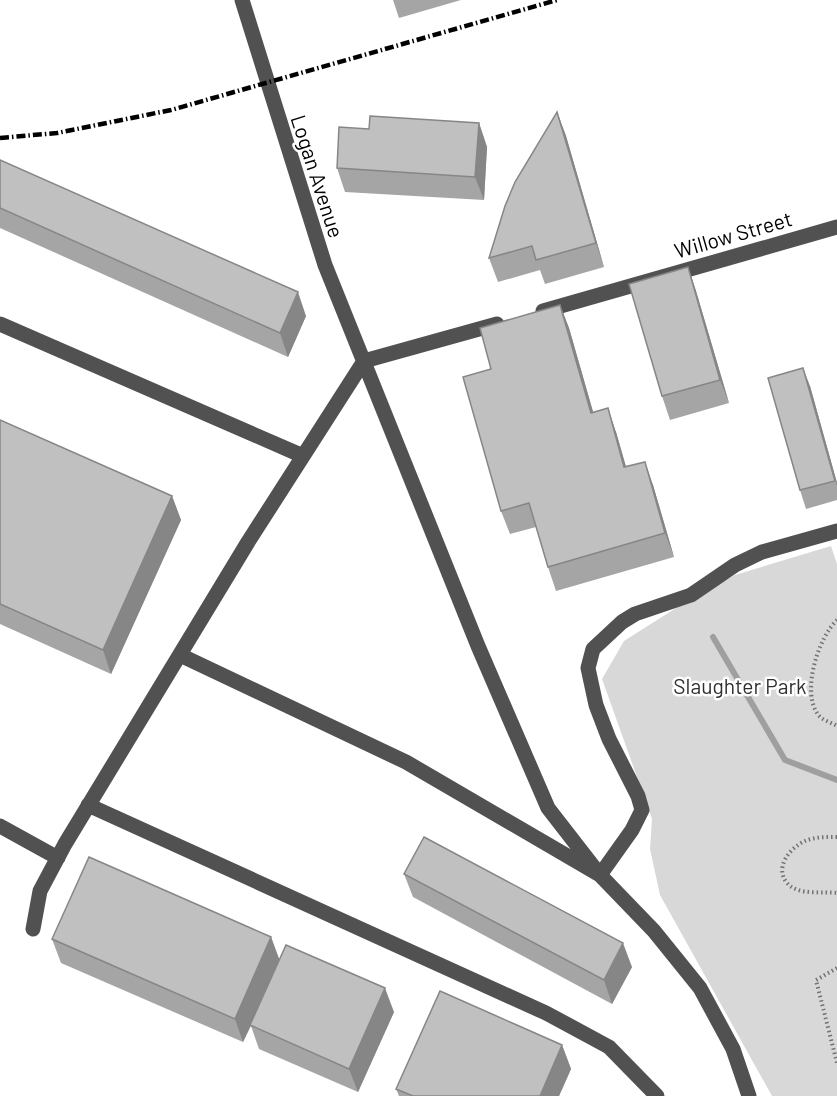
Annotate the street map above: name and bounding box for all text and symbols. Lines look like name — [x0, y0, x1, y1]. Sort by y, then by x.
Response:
street label: Logan Avenue — [286, 111, 350, 241]
street label: Willow Street — [671, 205, 795, 263]
park label: Slaughter Park — [673, 673, 807, 698]

